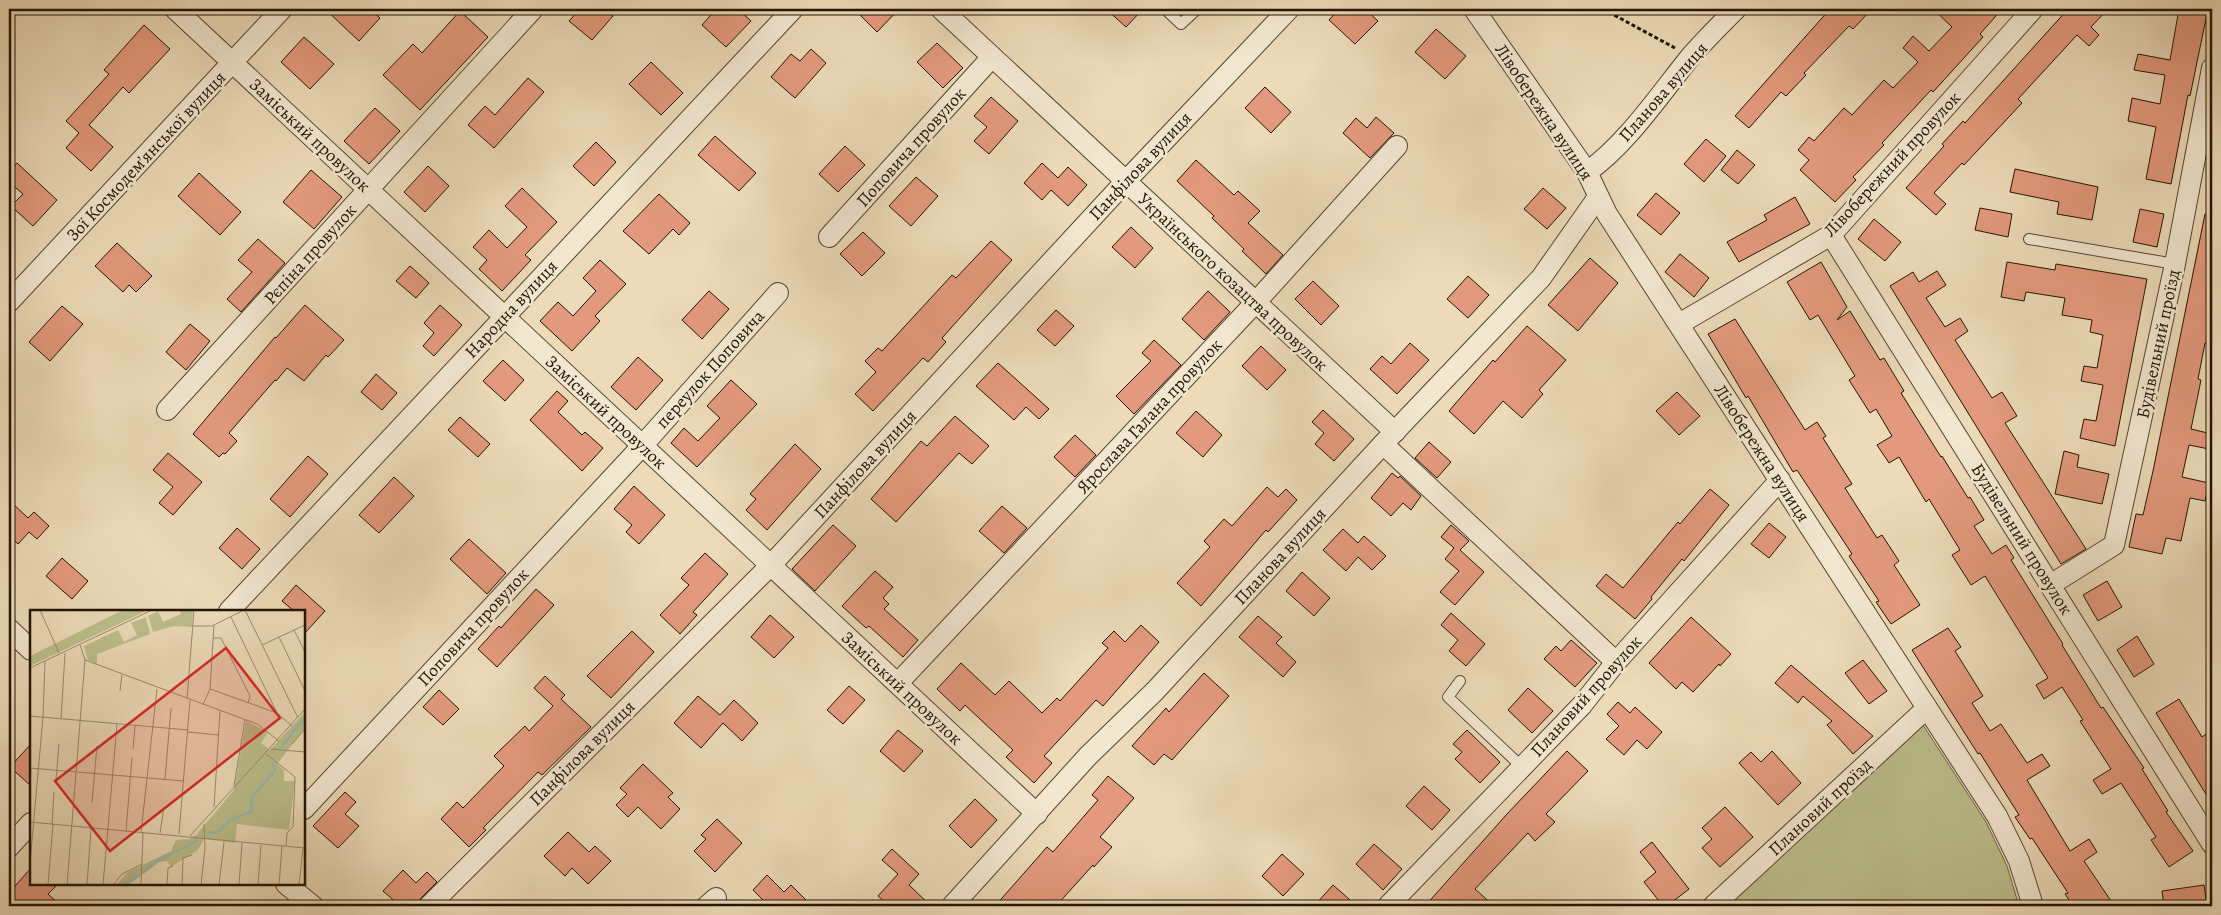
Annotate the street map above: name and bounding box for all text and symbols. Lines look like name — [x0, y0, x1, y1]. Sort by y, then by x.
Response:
street label: Планова вулиця — [1613, 37, 1713, 147]
street label: Лівобережна вулиця — [1489, 39, 1599, 185]
street label: Зої Космодем’янської вулиця — [61, 66, 231, 246]
street label: Заміський провулок — [244, 73, 376, 197]
street label: Поповича провулок — [851, 82, 971, 212]
street label: Лівобережний провулок — [1818, 86, 1966, 242]
street label: Панфілова вулиця — [1083, 106, 1197, 226]
street label: Українського козацтва провулок — [1133, 187, 1333, 377]
street label: Рєпіна провулок — [258, 198, 362, 310]
street label: Народна вулиця — [459, 255, 563, 363]
street label: Будівельний проїзд — [2130, 267, 2186, 421]
street label: переулок Поповича — [650, 304, 770, 434]
street label: Ярослава Галана провулок — [1071, 333, 1227, 499]
street label: Заміський провулок — [540, 350, 672, 474]
street label: Лівобережна вулиця — [1708, 379, 1816, 527]
street label: Панфілова вулиця — [808, 404, 922, 524]
street label: Будівельний провулок — [1966, 459, 2078, 619]
street label: Планова вулиця — [1229, 502, 1331, 610]
street label: Поповича провулок — [412, 563, 534, 691]
inset map — [30, 610, 305, 885]
street label: Заміський провулок — [836, 626, 968, 750]
street label: Плановий провулок — [1525, 630, 1647, 762]
street label: Панфілова вулиця — [524, 695, 640, 811]
street label: Плановий проїзд — [1763, 753, 1877, 861]

